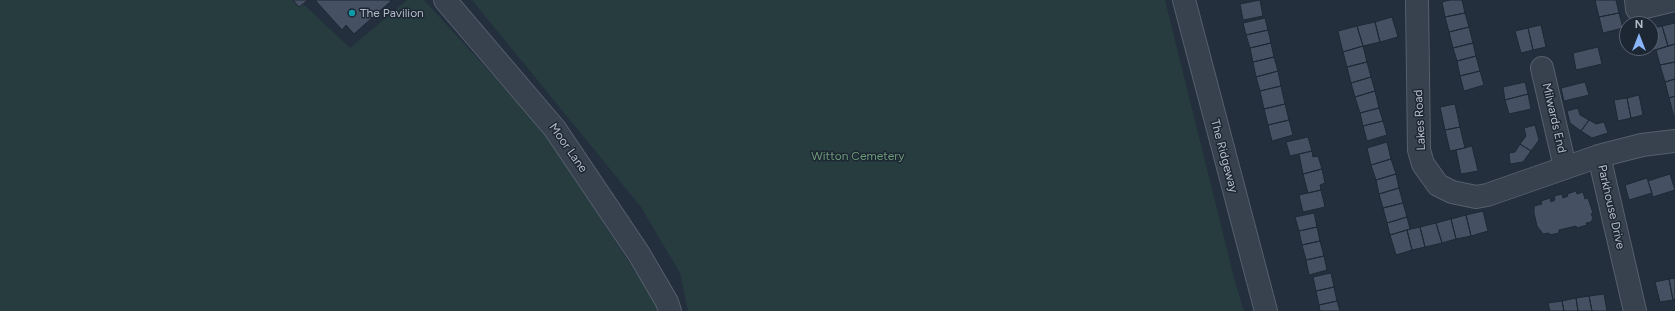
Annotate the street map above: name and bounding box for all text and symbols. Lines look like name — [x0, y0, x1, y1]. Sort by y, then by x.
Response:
place label: The Pavilion — [360, 6, 424, 20]
marker: The Pavilion — [347, 8, 357, 18]
north arrow — [1619, 16, 1659, 56]
text: N — [1635, 18, 1643, 31]
street label: Milwards End — [1539, 82, 1569, 154]
street label: Lakes Road — [1411, 89, 1429, 151]
street label: The Ridgeway — [1207, 118, 1241, 194]
street label: Moor Lane — [546, 121, 590, 175]
park label: Witton Cemetery — [811, 149, 905, 163]
street label: Parkhouse Drive — [1594, 163, 1628, 251]

